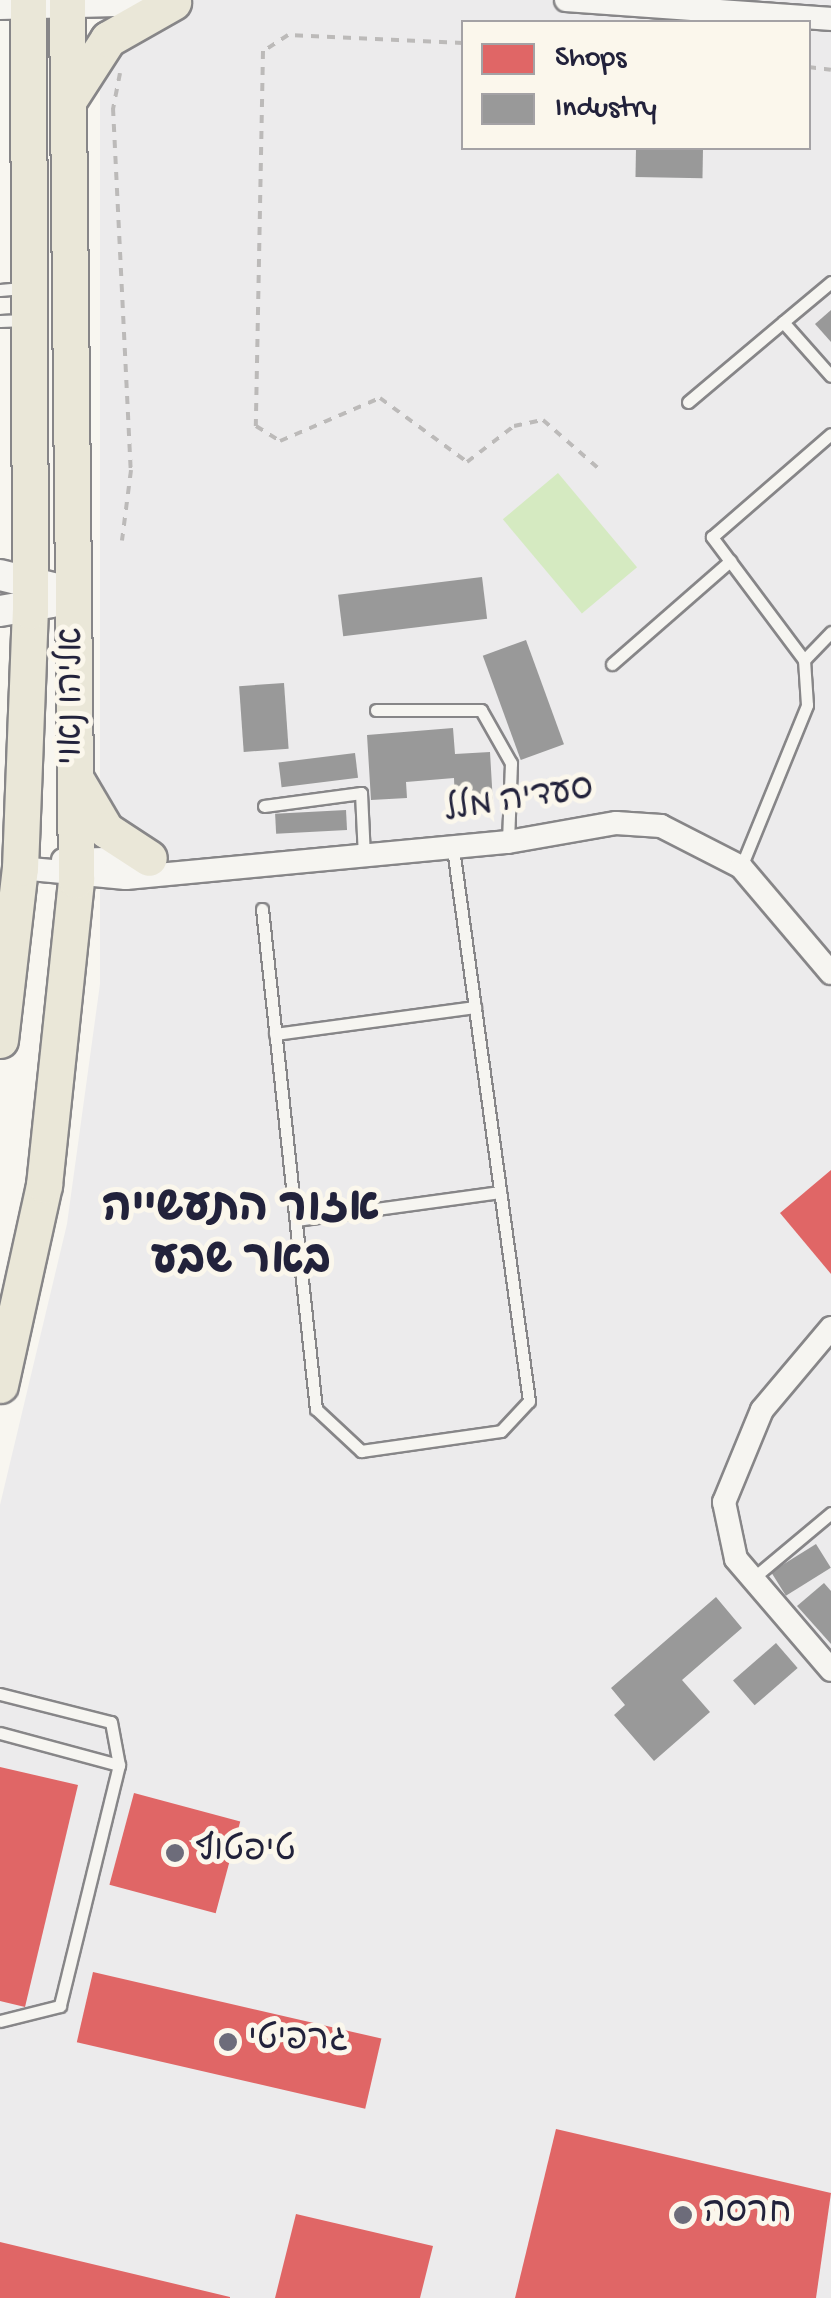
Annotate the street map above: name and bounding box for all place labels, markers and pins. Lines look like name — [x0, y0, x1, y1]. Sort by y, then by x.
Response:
place label: טיפטוף — [195, 1832, 296, 1874]
marker: טיפטוף — [164, 1842, 186, 1864]
place label: גרפיטי — [248, 2021, 348, 2063]
marker: גרפיטי — [217, 2031, 239, 2053]
place label: חרסה — [703, 2194, 792, 2236]
marker: חרסה — [672, 2204, 694, 2226]

